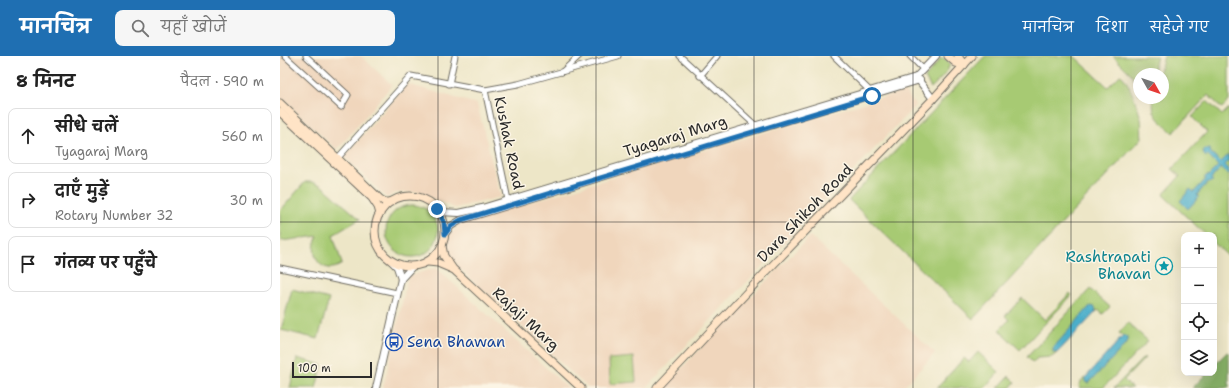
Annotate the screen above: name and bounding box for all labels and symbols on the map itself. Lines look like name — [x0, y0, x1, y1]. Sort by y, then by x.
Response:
north arrow — [1133, 68, 1169, 104]
route start — [863, 87, 881, 105]
street label: Kushak Road — [489, 95, 529, 192]
street label: Tyagaraj Marg — [621, 111, 729, 161]
street label: Dara Shikoh Road — [753, 159, 858, 267]
route end — [428, 200, 446, 218]
place label: Rashtrapati Bhavan — [1065, 247, 1151, 284]
place icon: Rashtrapati Bhavan — [1154, 256, 1174, 276]
street label: Rajaji Marg — [488, 283, 564, 355]
bus stop icon: Sena Bhawan — [384, 332, 404, 352]
place label: Sena Bhawan — [407, 332, 505, 352]
scale bar — [292, 360, 372, 379]

